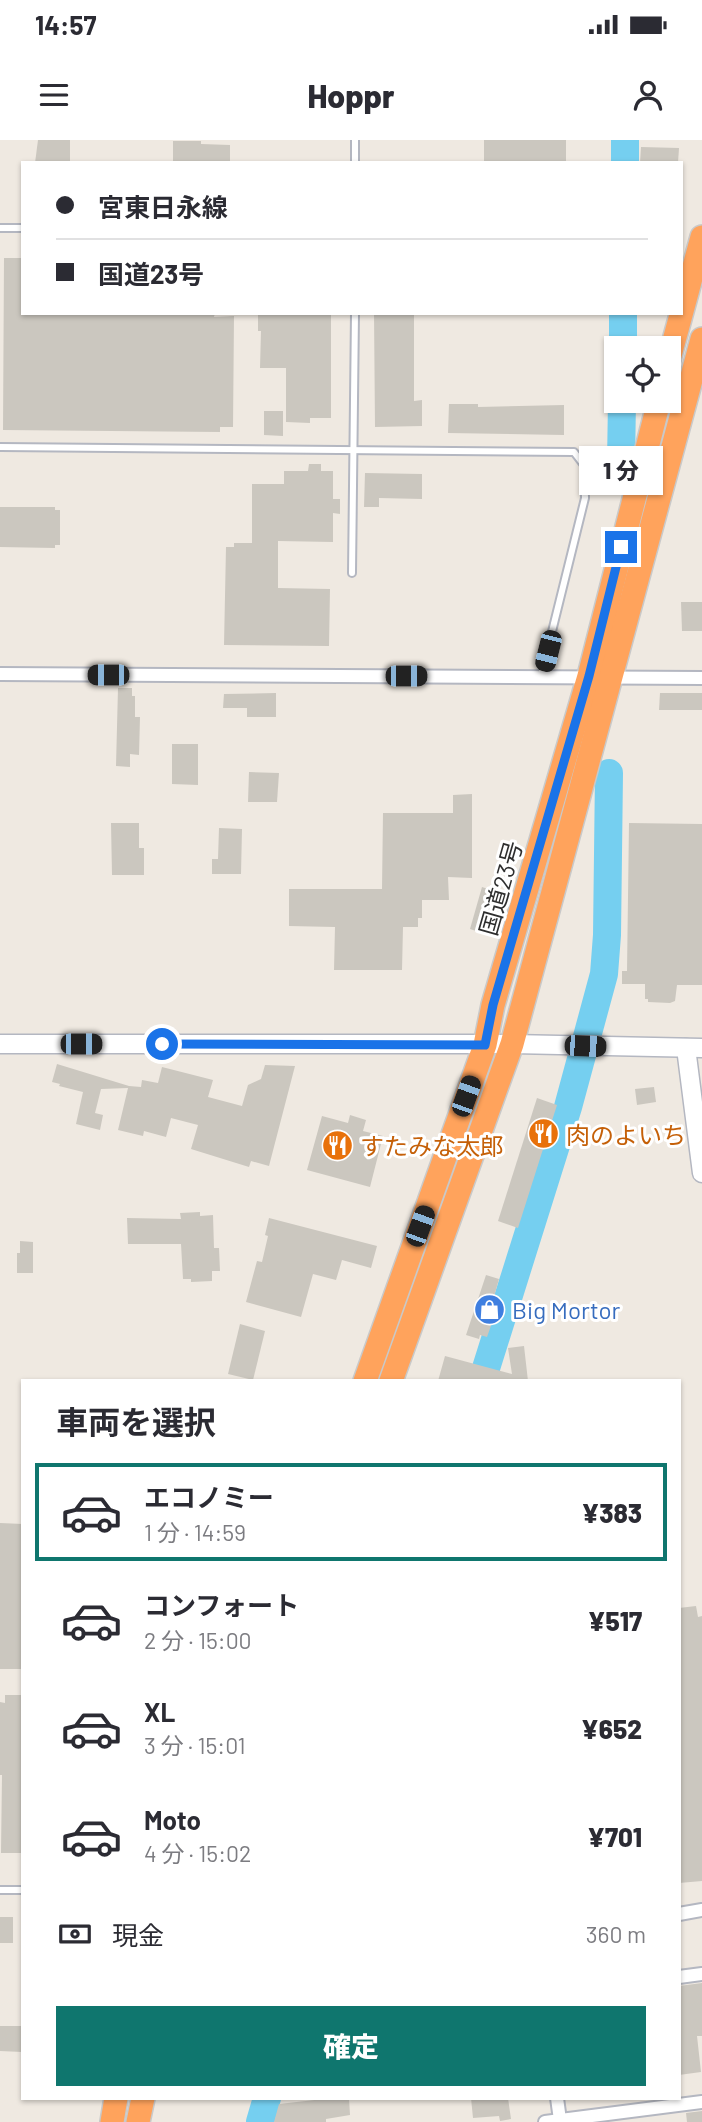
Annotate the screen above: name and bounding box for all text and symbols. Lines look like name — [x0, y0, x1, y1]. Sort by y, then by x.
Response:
text: 14:57 — [35, 9, 96, 40]
icon: menu — [35, 76, 73, 114]
text: Hoppr — [308, 76, 394, 114]
icon: person — [629, 76, 667, 114]
text: 宮東日永線 — [98, 191, 228, 222]
text: 国道23号 — [98, 258, 204, 289]
map controls — [604, 336, 681, 413]
button: locate — [604, 336, 681, 413]
callout: 1 分 — [579, 446, 663, 494]
text: 1 分 — [603, 456, 639, 484]
route end — [605, 531, 637, 563]
car — [533, 628, 564, 674]
car — [88, 665, 130, 686]
car — [386, 666, 428, 687]
street label: 国道23号 — [473, 837, 527, 939]
route start — [146, 1028, 178, 1060]
car — [61, 1034, 103, 1055]
car — [564, 1035, 607, 1057]
car — [449, 1073, 484, 1119]
restaurant icon: 肉のよいち — [526, 1117, 560, 1151]
place label: 肉のよいち — [566, 1120, 686, 1149]
restaurant icon: すたみな太郎 — [320, 1128, 354, 1162]
place label: すたみな太郎 — [360, 1131, 504, 1160]
car — [403, 1203, 438, 1249]
shop icon: Big Mortor — [472, 1292, 506, 1326]
place label: Big Mortor — [512, 1295, 621, 1324]
text: 車両を選択 — [56, 1402, 216, 1440]
icon: car — [60, 1481, 123, 1544]
text: エコノミー — [144, 1481, 274, 1512]
text: ¥383 — [581, 1497, 642, 1528]
text: 1 分 · 14:59 — [144, 1518, 246, 1546]
icon: car — [60, 1589, 123, 1652]
text: コンフォート — [144, 1589, 299, 1620]
text: ¥517 — [588, 1605, 642, 1636]
text: 2 分 · 15:00 — [144, 1626, 252, 1654]
text: XL — [144, 1696, 175, 1727]
icon: car — [60, 1697, 123, 1760]
text: ¥652 — [581, 1713, 642, 1744]
text: 3 分 · 15:01 — [144, 1731, 246, 1759]
text: Moto — [144, 1804, 201, 1835]
icon: car — [60, 1805, 123, 1868]
text: ¥701 — [587, 1821, 642, 1852]
text: 4 分 · 15:02 — [144, 1839, 251, 1867]
icon: cash — [56, 1915, 94, 1953]
text: 現金 — [112, 1919, 164, 1950]
text: 360 m — [586, 1920, 646, 1948]
button: 確定 — [56, 2006, 646, 2086]

